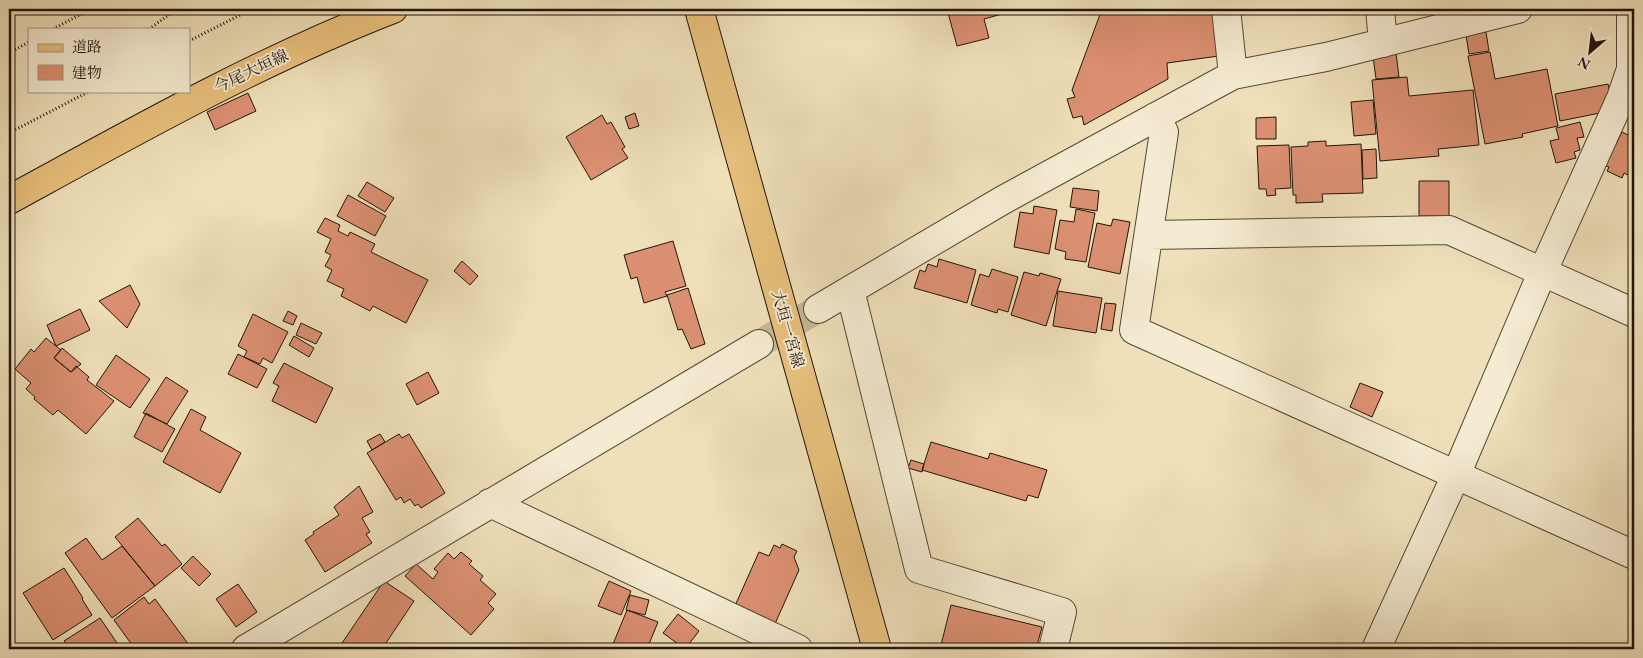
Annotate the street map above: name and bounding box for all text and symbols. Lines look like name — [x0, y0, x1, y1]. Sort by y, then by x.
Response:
legend — [28, 28, 190, 92]
north arrow — [1566, 28, 1616, 78]
text: 道路 — [72, 37, 102, 56]
street label: 今尾大垣線 — [210, 45, 292, 97]
text: N — [1574, 53, 1593, 74]
text: 建物 — [72, 63, 102, 82]
street label: 大垣一宮線 — [767, 288, 809, 370]

